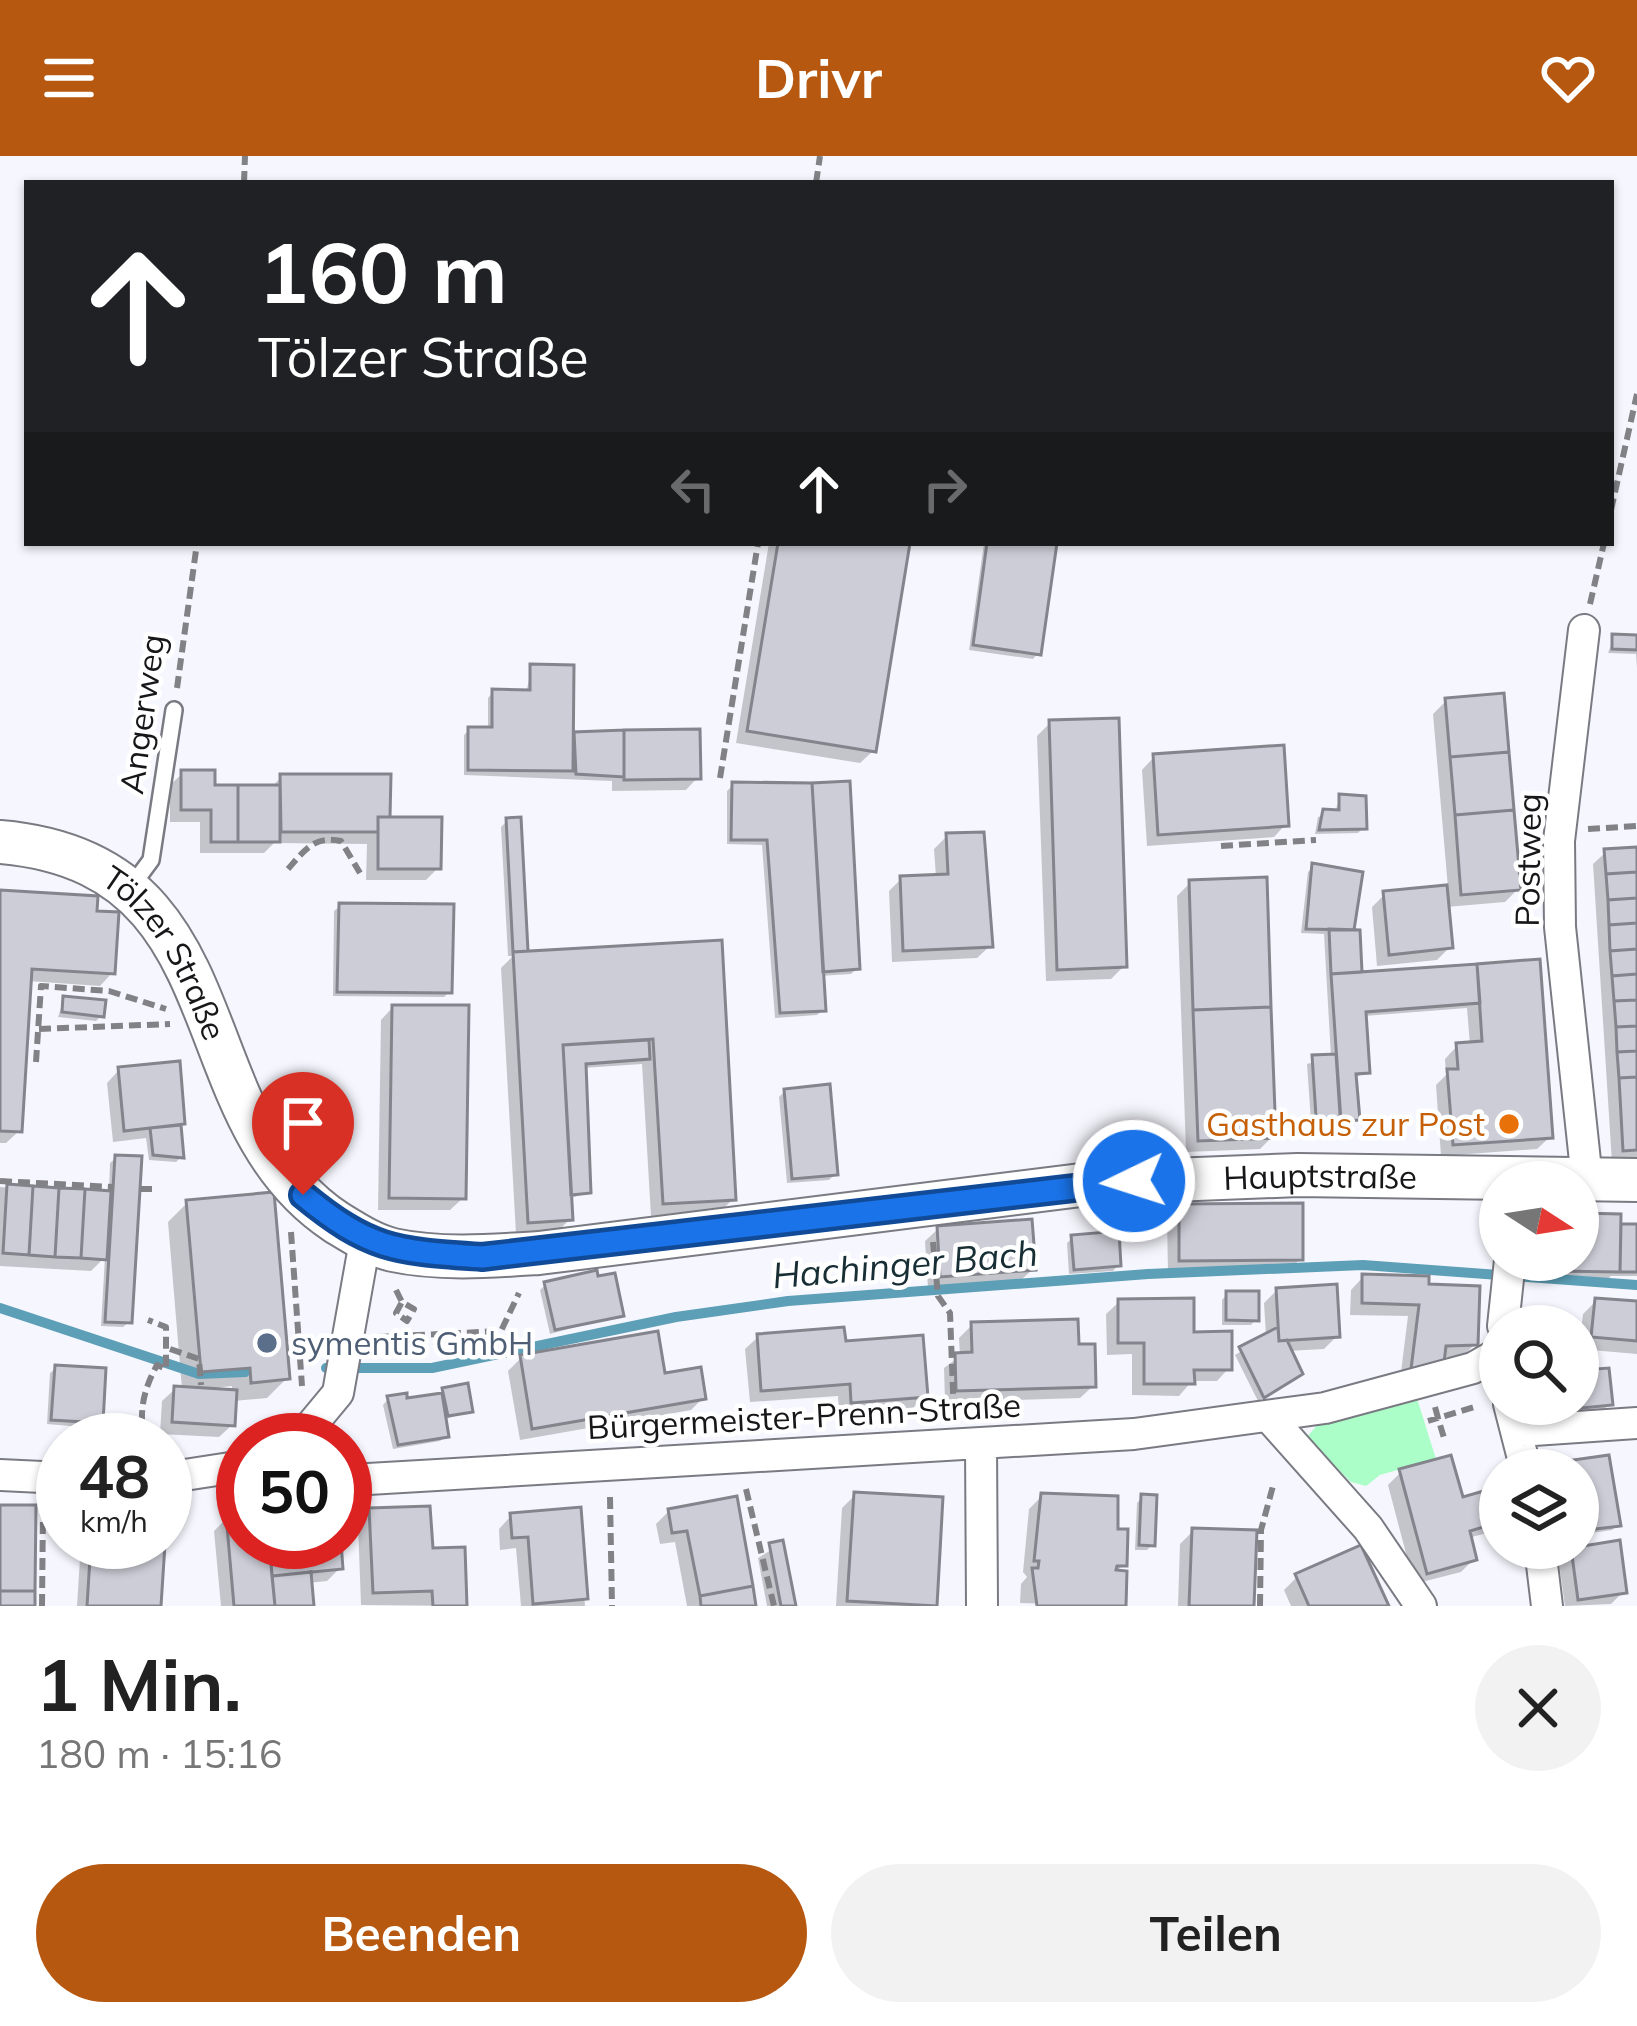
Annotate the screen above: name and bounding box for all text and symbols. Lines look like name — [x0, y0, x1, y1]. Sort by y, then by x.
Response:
text: Drivr — [755, 44, 882, 112]
icon: menu — [36, 45, 102, 111]
icon: heart — [1535, 45, 1601, 111]
text: 160 m — [258, 219, 508, 324]
icon: ahead — [60, 228, 216, 384]
text: Tölzer Straße — [258, 323, 589, 391]
icon: left — [660, 456, 726, 522]
icon: ahead — [786, 456, 852, 522]
icon: right — [912, 456, 978, 522]
street label: Angerweg — [110, 632, 173, 796]
street label: Postweg — [1506, 793, 1549, 927]
street label: Tölzer Straße — [95, 856, 236, 1045]
pin — [252, 1072, 354, 1195]
icon: arrive — [270, 1090, 336, 1156]
place label: Gasthaus zur Post — [1206, 1103, 1485, 1144]
marker: Gasthaus zur Post — [1496, 1111, 1522, 1137]
position arrow — [1071, 1118, 1197, 1244]
street label: Hauptstraße — [1222, 1154, 1417, 1198]
north arrow — [1479, 1161, 1599, 1281]
map controls — [1479, 1161, 1599, 1569]
water label: Hachinger Bach — [770, 1229, 1040, 1298]
button: search — [1479, 1305, 1599, 1425]
place label: symentis GmbH — [291, 1322, 533, 1363]
marker: symentis GmbH — [254, 1330, 280, 1356]
street label: Bürgermeister-Prenn-Straße — [586, 1384, 1022, 1447]
speed limit sign: 50 — [216, 1413, 372, 1569]
text: 48 — [78, 1438, 150, 1513]
button: layers — [1479, 1449, 1599, 1569]
text: km/h — [80, 1502, 148, 1540]
text: 1 Min. — [36, 1639, 242, 1729]
button: close — [1475, 1645, 1601, 1771]
text: 180 m · 15:16 — [36, 1729, 282, 1778]
button: Beenden — [36, 1864, 807, 2002]
button: Teilen — [831, 1864, 1601, 2002]

